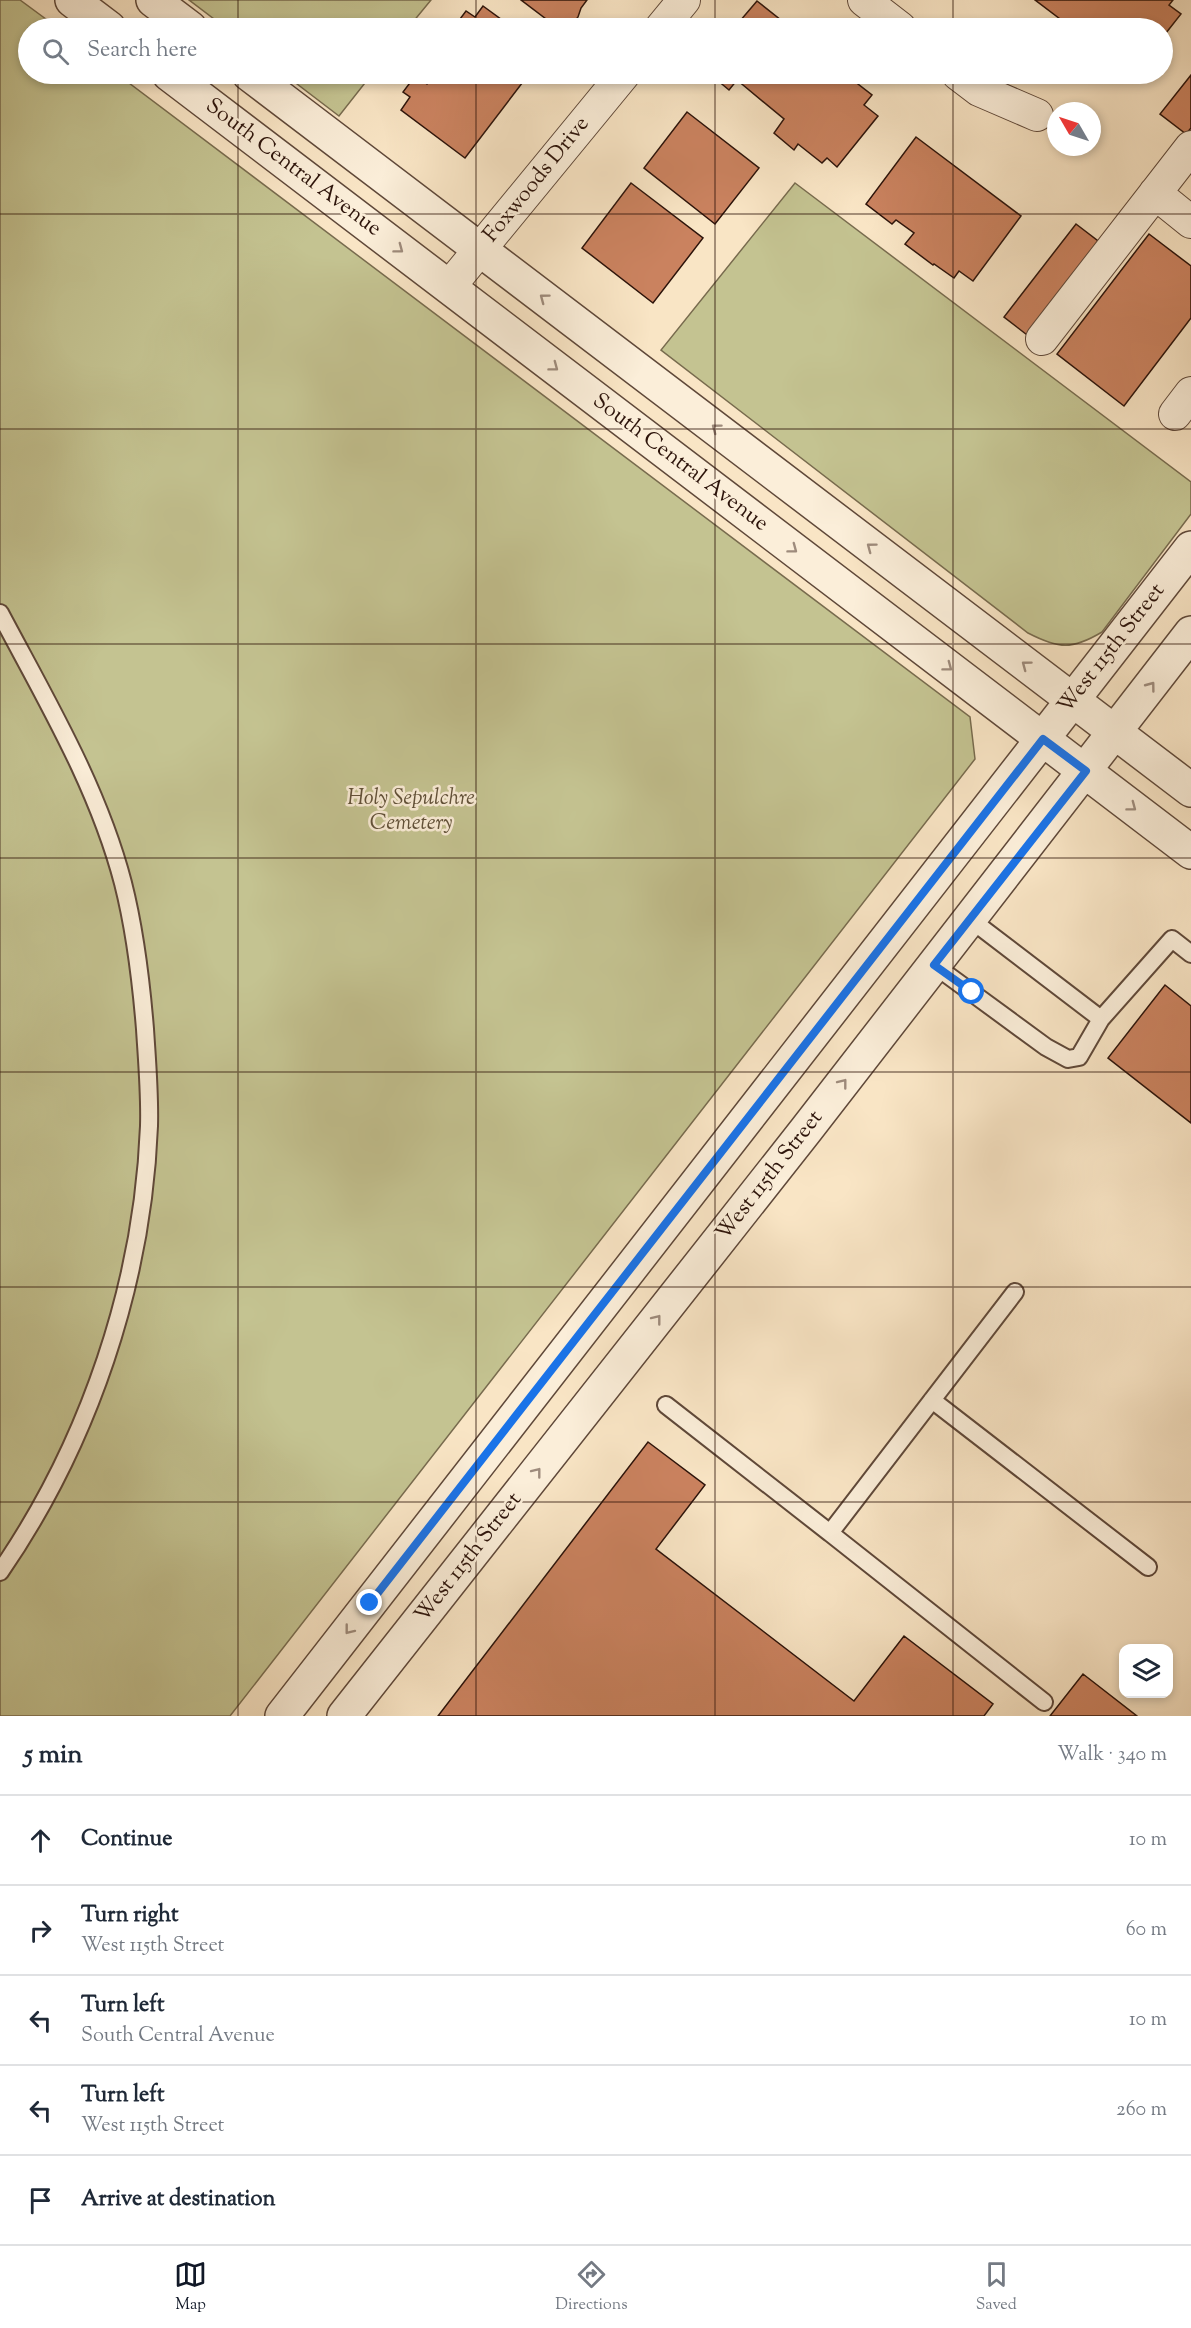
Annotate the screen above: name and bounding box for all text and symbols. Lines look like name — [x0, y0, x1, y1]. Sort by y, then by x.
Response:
search box — [18, 18, 1173, 84]
icon: search — [39, 35, 72, 68]
text: Search here — [87, 35, 197, 67]
street label: South Central Avenue — [198, 91, 388, 245]
north arrow — [1047, 102, 1101, 156]
street label: Foxwoods Drive — [476, 110, 598, 250]
one-way arrow — [392, 241, 403, 252]
one-way arrow — [540, 294, 551, 305]
one-way arrow — [547, 360, 558, 371]
street label: South Central Avenue — [585, 386, 775, 540]
one-way arrow — [711, 425, 722, 436]
one-way arrow — [786, 541, 797, 552]
one-way arrow — [867, 543, 878, 554]
street label: West 115th Street — [1051, 577, 1173, 721]
one-way arrow — [941, 659, 952, 670]
one-way arrow — [1022, 661, 1033, 672]
one-way arrow — [1144, 682, 1155, 693]
park label: Holy Sepulchre Cemetery — [347, 783, 475, 840]
one-way arrow — [1126, 799, 1137, 810]
route start — [958, 978, 984, 1004]
one-way arrow — [835, 1079, 846, 1090]
street label: West 115th Street — [709, 1104, 831, 1248]
one-way arrow — [650, 1315, 661, 1326]
one-way arrow — [529, 1468, 540, 1479]
street label: West 115th Street — [408, 1486, 530, 1630]
route end — [356, 1589, 382, 1615]
one-way arrow — [345, 1623, 356, 1634]
map controls — [1119, 1644, 1173, 1698]
button: layers — [1119, 1644, 1173, 1698]
text: 5 min — [24, 1737, 83, 1774]
text: Walk · 340 m — [1057, 1741, 1167, 1770]
icon: ahead — [24, 1824, 57, 1857]
text: Continue — [81, 1824, 172, 1856]
text: 10 m — [1129, 1826, 1167, 1855]
text: Turn right — [81, 1900, 178, 1932]
icon: right — [24, 1914, 57, 1947]
text: 60 m — [1126, 1916, 1167, 1945]
text: West 115th Street — [81, 1932, 224, 1961]
text: Turn left — [81, 1990, 164, 2022]
icon: left — [24, 2004, 57, 2037]
text: 10 m — [1129, 2006, 1167, 2035]
text: South Central Avenue — [81, 2022, 275, 2051]
text: Turn left — [81, 2080, 164, 2112]
icon: left — [24, 2094, 57, 2127]
text: 260 m — [1116, 2096, 1167, 2125]
text: West 115th Street — [81, 2112, 224, 2141]
icon: arrive — [24, 2184, 57, 2217]
text: Arrive at destination — [81, 2184, 276, 2216]
tab: Map — [174, 2258, 207, 2317]
tab: Directions — [555, 2258, 628, 2317]
tab: Saved — [976, 2258, 1017, 2317]

